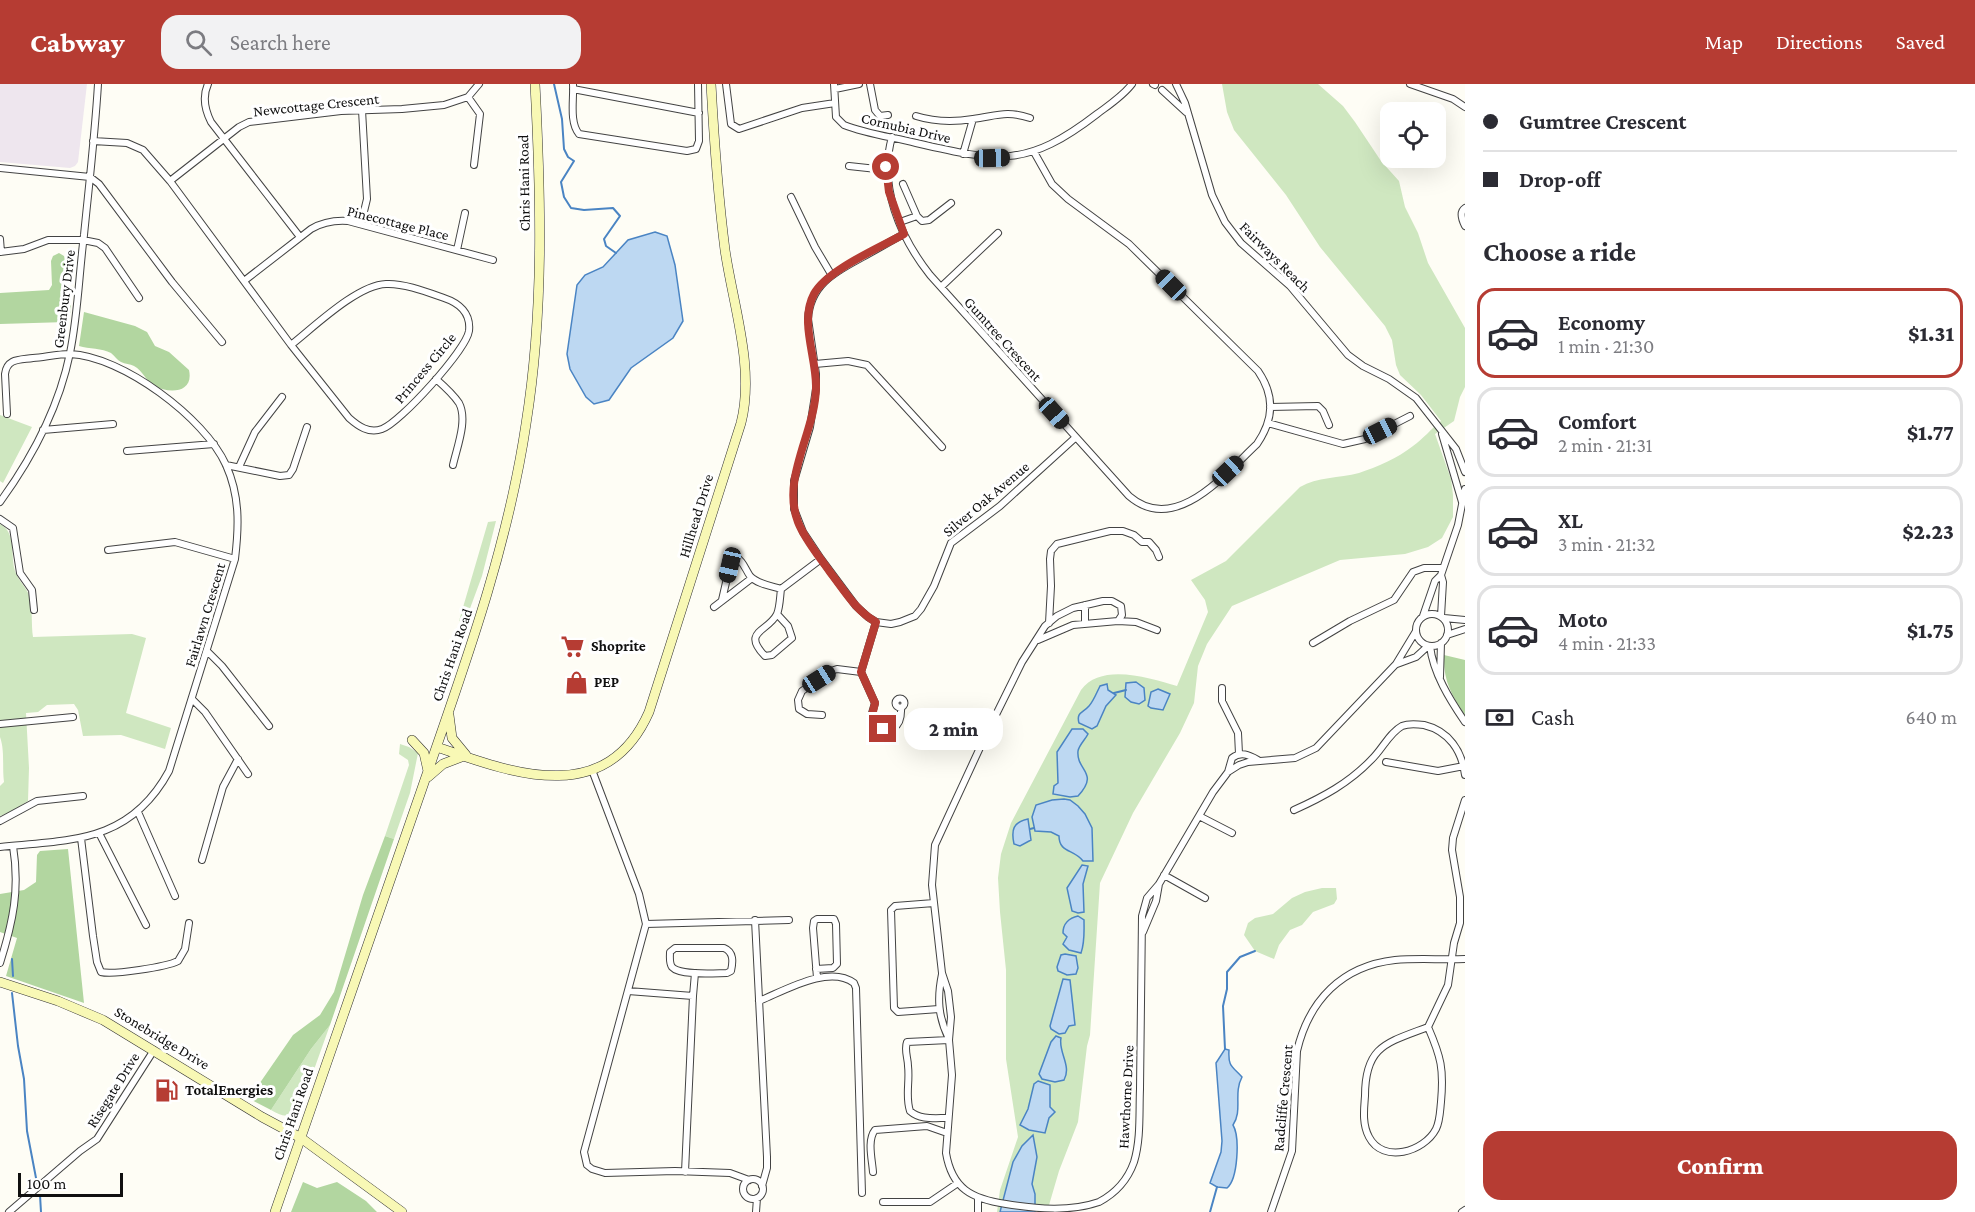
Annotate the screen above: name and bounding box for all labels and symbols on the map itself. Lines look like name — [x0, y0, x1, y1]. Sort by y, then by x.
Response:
street label: Newcottage Crescent — [252, 90, 381, 121]
street label: Cornubia Drive — [860, 110, 953, 146]
street label: Chris Hani Road — [515, 134, 533, 232]
car — [974, 149, 1010, 167]
route start — [872, 153, 899, 180]
street label: Pinecottage Place — [345, 203, 451, 244]
street label: Fairways Reach — [1236, 219, 1313, 296]
street label: Greenbury Drive — [50, 248, 79, 349]
car — [1152, 266, 1190, 304]
street label: Gumtree Crescent — [961, 294, 1046, 385]
street label: Princess Circle — [391, 329, 459, 406]
car — [1035, 394, 1073, 432]
car — [1360, 415, 1400, 447]
car — [1209, 452, 1247, 490]
street label: Silver Oak Avenue — [940, 458, 1033, 540]
street label: Hillhead Drive — [676, 472, 716, 560]
car — [717, 545, 743, 585]
street label: Fairlawn Crescent — [182, 560, 229, 669]
street label: Chris Hani Road — [429, 607, 475, 703]
supermarket icon: Shoprite — [560, 633, 586, 659]
place label: Shoprite — [591, 638, 646, 654]
car — [799, 662, 839, 696]
shop icon: PEP — [563, 669, 589, 695]
place label: PEP — [594, 674, 619, 690]
callout: 2 min — [904, 708, 1003, 750]
route end — [869, 715, 896, 742]
street label: Stonebridge Drive — [111, 1003, 213, 1074]
street label: Radcliffe Crescent — [1270, 1043, 1296, 1152]
street label: Hawthorne Drive — [1115, 1044, 1137, 1149]
street label: Risegate Drive — [83, 1049, 144, 1131]
street label: Chris Hani Road — [270, 1066, 316, 1162]
fuel station icon: TotalEnergies — [154, 1077, 180, 1103]
place label: TotalEnergies — [185, 1082, 273, 1098]
scale bar — [18, 1170, 123, 1198]

